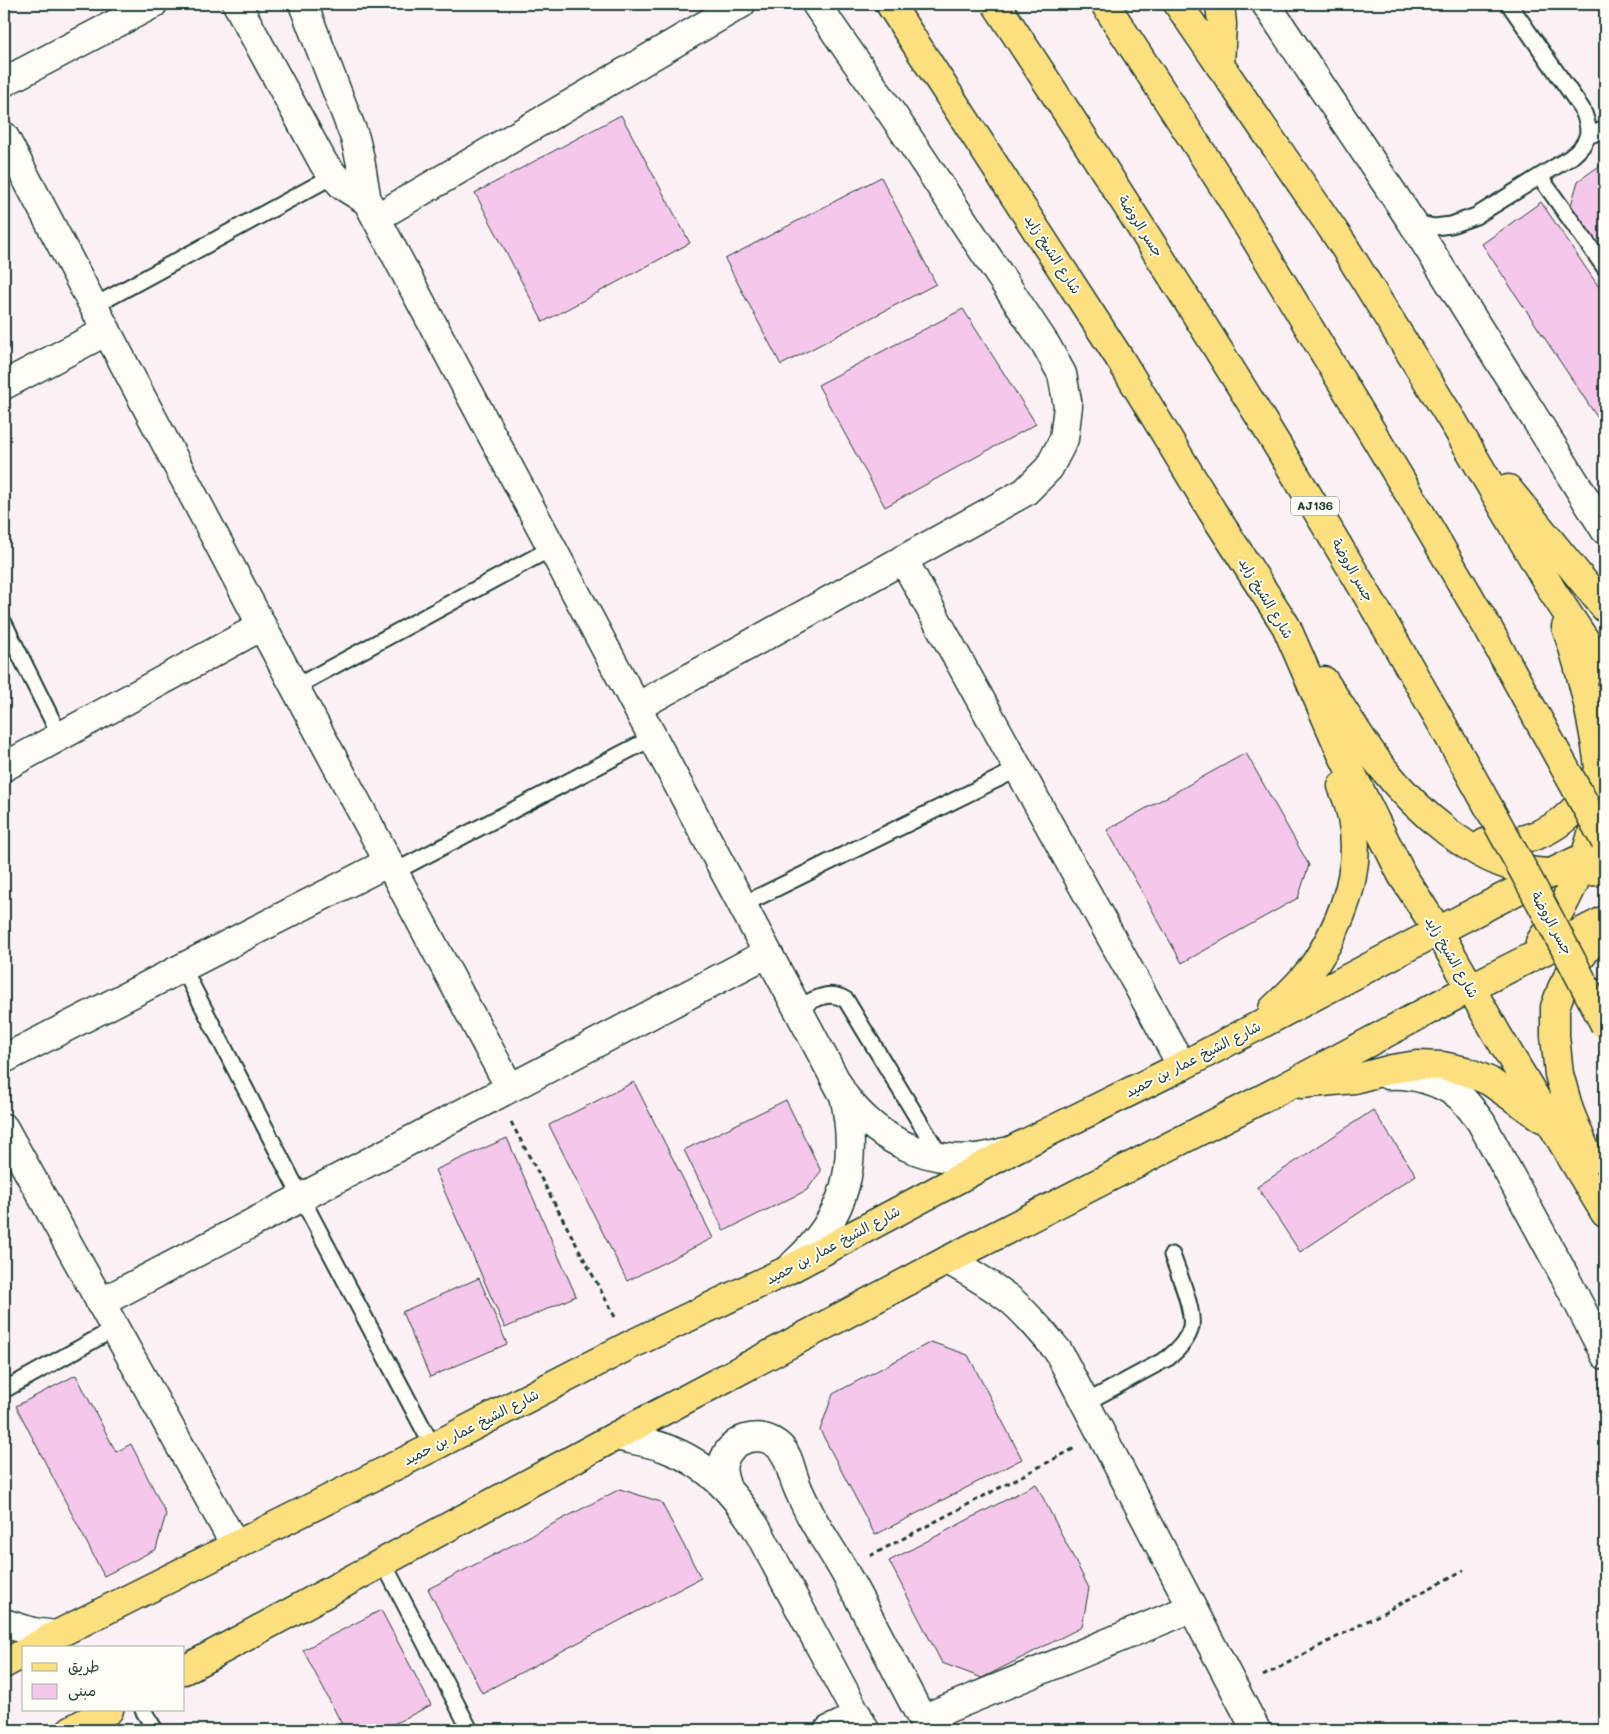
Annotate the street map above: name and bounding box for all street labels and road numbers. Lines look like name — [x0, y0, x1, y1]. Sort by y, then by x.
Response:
street label: جسر الروضة — [1114, 191, 1168, 260]
street label: شارع الشيخ زايد — [1020, 210, 1086, 298]
road number: AJ136 — [1291, 496, 1339, 516]
street label: جسر الروضة — [1328, 535, 1379, 605]
street label: شارع الشيخ زايد — [1234, 554, 1298, 642]
street label: جسر الروضة — [1527, 888, 1578, 958]
street label: شارع الشيخ زايد — [1420, 912, 1484, 1002]
street label: شارع الشيخ عمار بن حميد — [1122, 1016, 1264, 1102]
street label: شارع الشيخ عمار بن حميد — [762, 1201, 904, 1289]
street label: شارع الشيخ عمار بن حميد — [400, 1384, 542, 1470]

